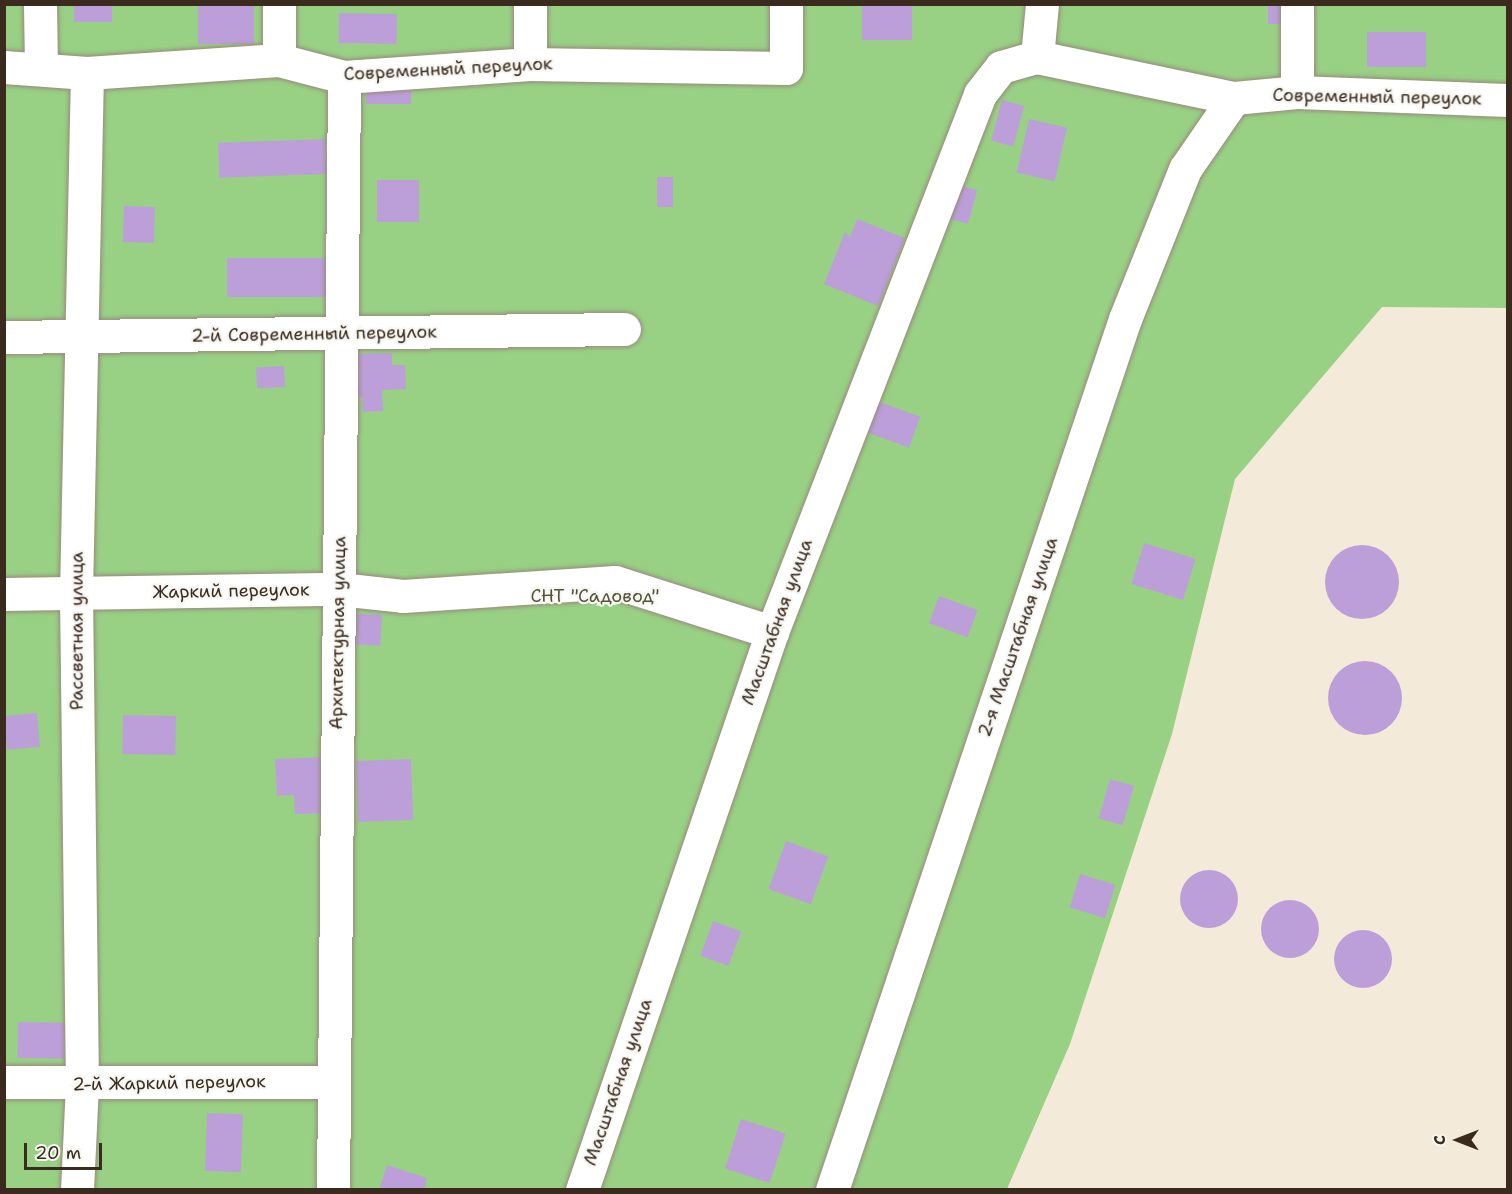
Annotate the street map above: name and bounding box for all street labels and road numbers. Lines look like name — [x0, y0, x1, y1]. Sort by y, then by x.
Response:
street label: Современный переулок — [343, 53, 553, 85]
street label: Современный переулок — [1272, 84, 1482, 110]
street label: 2-й Современный переулок — [191, 321, 437, 347]
street label: 2-я Масштабная улица — [974, 534, 1062, 740]
street label: Архитектурная улица — [326, 536, 350, 730]
street label: Масштабная улица — [737, 536, 817, 708]
street label: Рассветная улица — [66, 552, 88, 710]
street label: Жаркий переулок — [152, 579, 310, 603]
street label: Масштабная улица — [579, 996, 657, 1168]
street label: 2-й Жаркий переулок — [72, 1071, 266, 1095]

